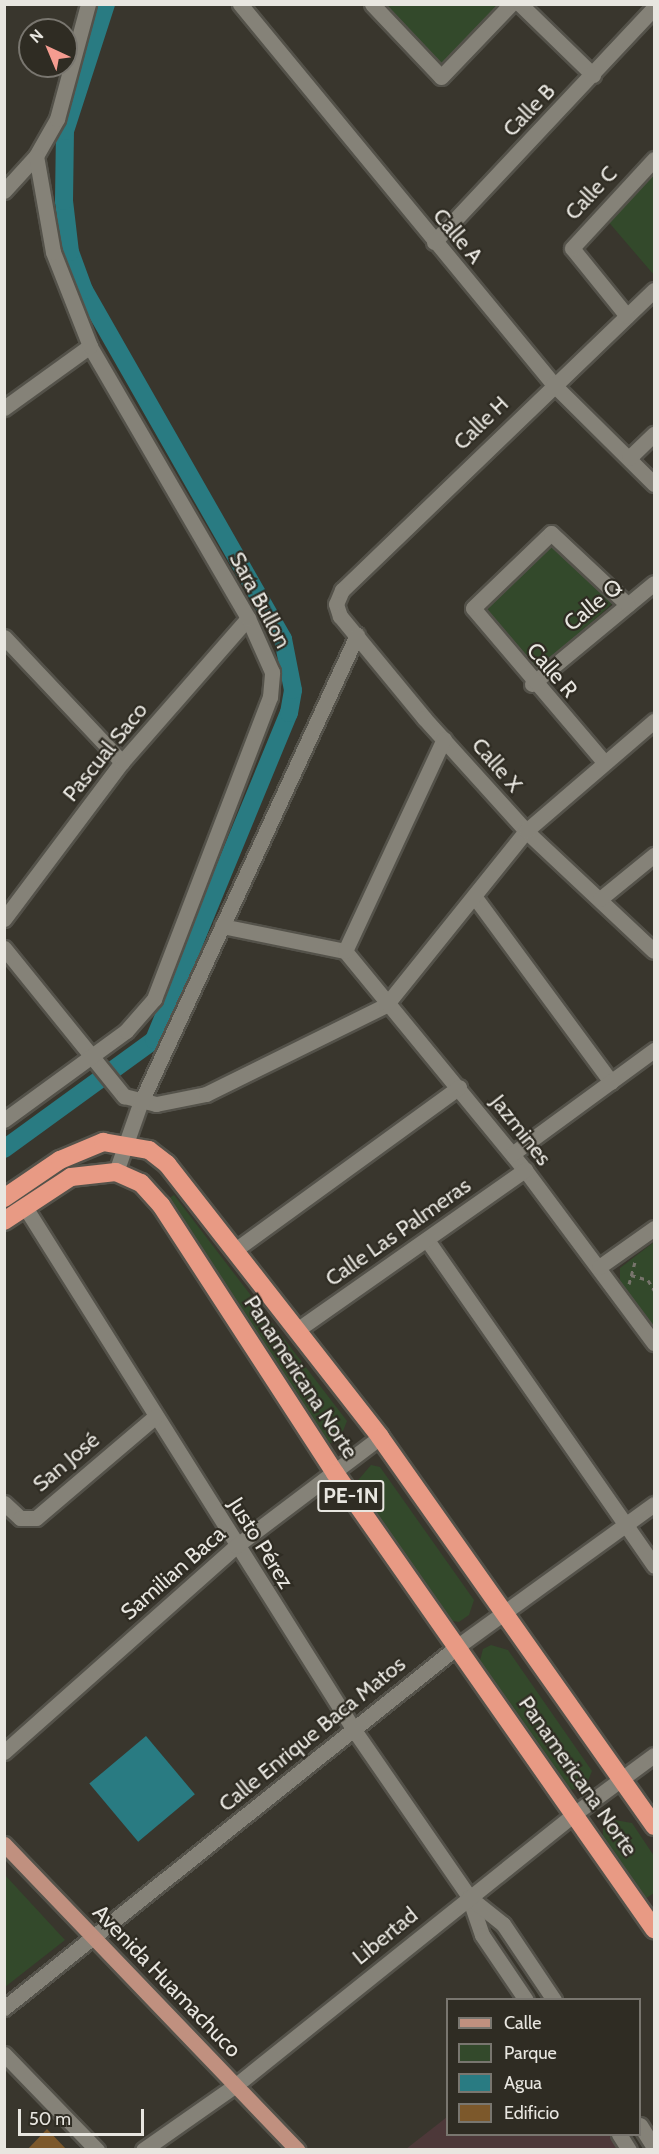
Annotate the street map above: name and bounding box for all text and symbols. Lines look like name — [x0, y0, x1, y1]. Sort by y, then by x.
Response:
north arrow — [18, 18, 78, 78]
text: N — [26, 25, 47, 47]
street label: Calle B — [497, 78, 561, 142]
street label: Calle C — [559, 161, 623, 225]
street label: Calle A — [427, 203, 489, 269]
street label: Calle H — [448, 391, 514, 455]
street label: Sara Bullon — [224, 547, 296, 653]
street label: Calle Q — [558, 573, 628, 637]
street label: Calle R — [521, 637, 583, 703]
street label: Pascual Saco — [57, 697, 153, 807]
street label: Calle X — [466, 732, 528, 798]
street label: Jazmines — [485, 1089, 557, 1171]
street label: Calle Las Palmeras — [320, 1172, 476, 1292]
street label: Panamericana Norte — [238, 1291, 364, 1463]
street label: San José — [27, 1427, 105, 1497]
road number: PE-1N — [316, 1478, 386, 1514]
street label: Justo Pérez — [223, 1493, 299, 1593]
street label: Samilian Baca — [116, 1521, 230, 1625]
street label: Calle Enrique Baca Matos — [213, 1651, 411, 1817]
street label: Panamericana Norte — [513, 1691, 643, 1861]
street label: Avenida Huamachuco — [87, 1899, 247, 2063]
street label: Libertad — [347, 1902, 423, 1970]
legend — [446, 1998, 641, 2136]
text: Calle — [504, 2012, 541, 2034]
text: Parque — [504, 2042, 557, 2064]
text: Agua — [504, 2072, 542, 2094]
scale bar — [21, 2097, 147, 2135]
text: Edificio — [504, 2102, 559, 2124]
text: 50 m — [29, 2108, 71, 2130]

